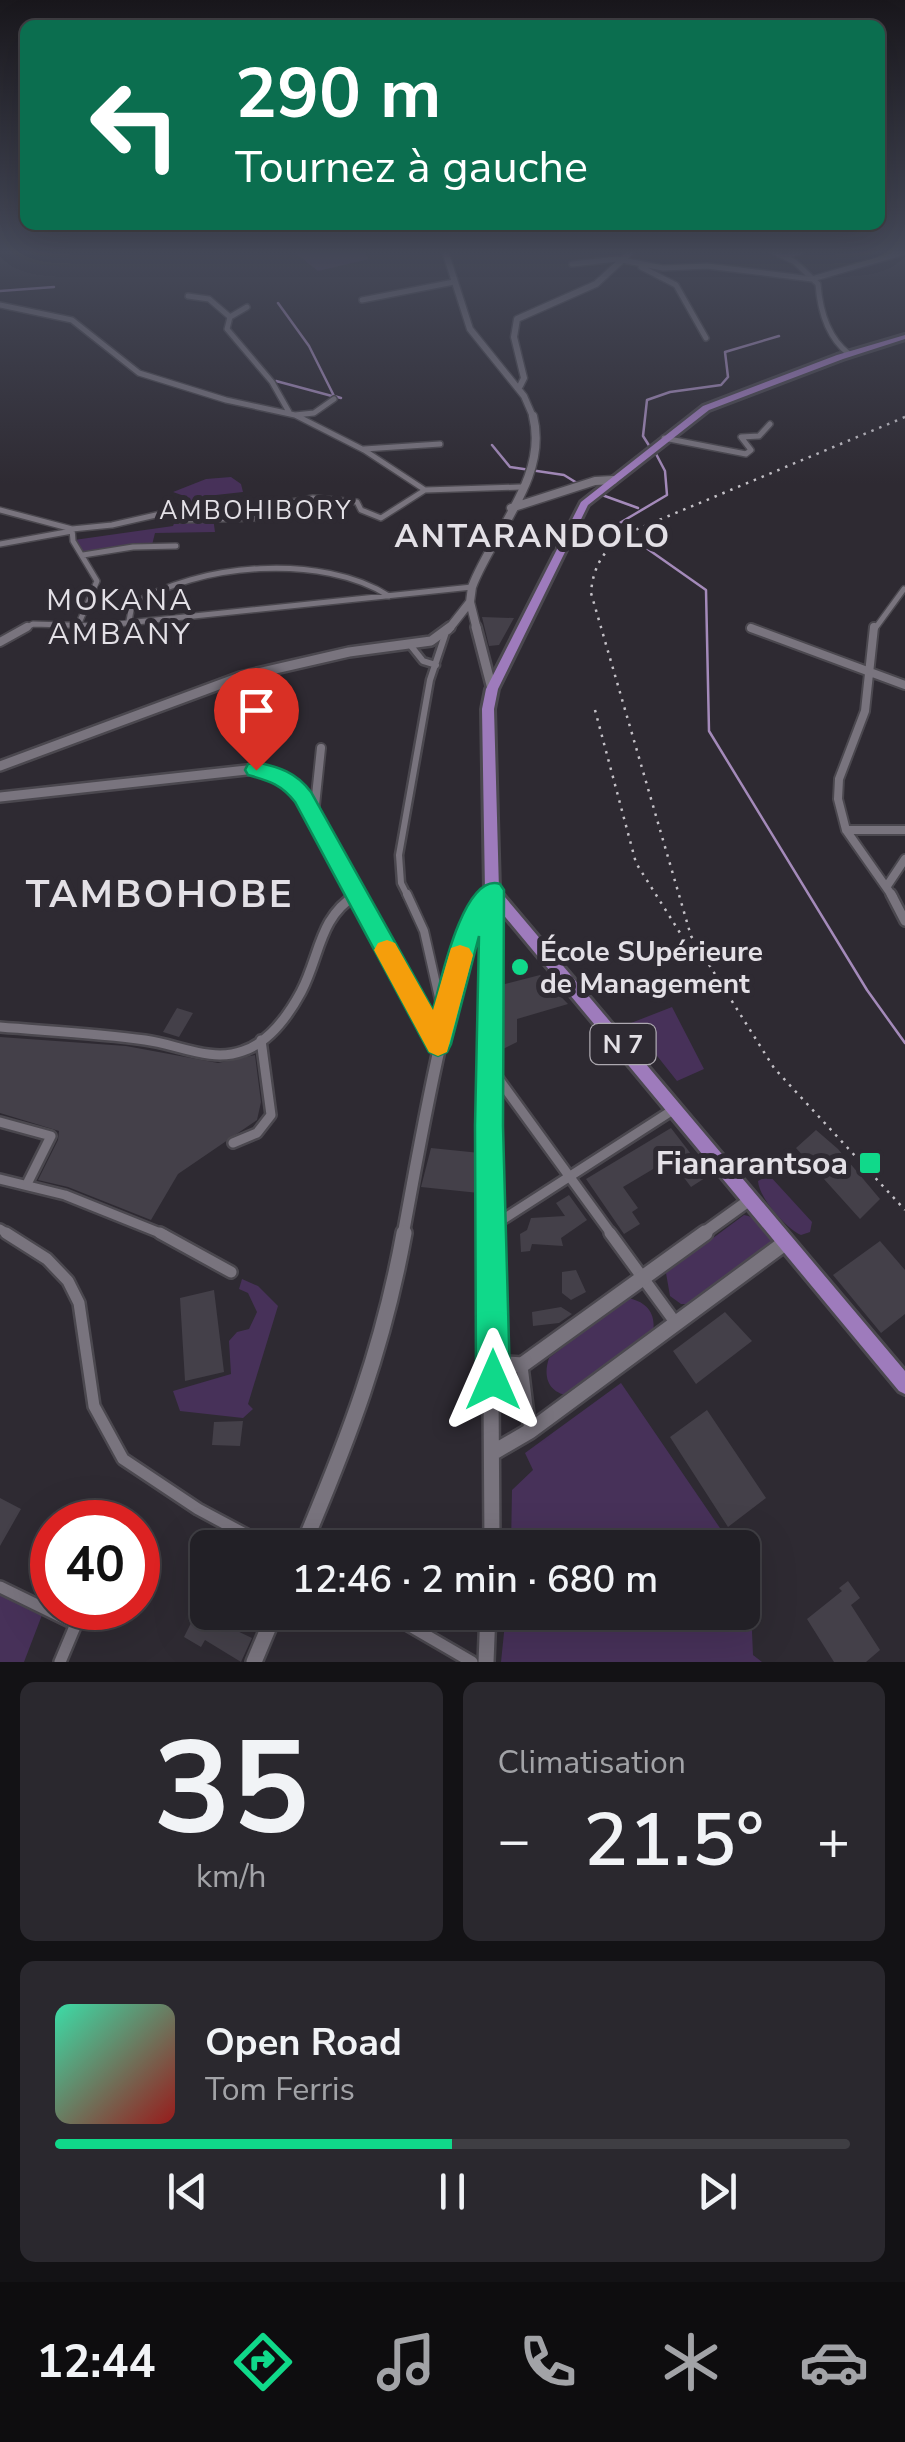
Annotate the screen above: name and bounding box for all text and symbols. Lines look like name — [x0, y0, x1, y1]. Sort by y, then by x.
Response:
text: 290 m — [235, 46, 441, 142]
icon: left — [70, 60, 200, 190]
text: Tournez à gauche — [235, 137, 588, 198]
district label: AMBOHIBORY — [159, 494, 353, 528]
district label: ANTARANDOLO — [394, 515, 672, 558]
district label: MOKANA AMBANY — [46, 580, 194, 655]
pin — [214, 668, 299, 771]
icon: arrive — [229, 683, 284, 738]
district label: TAMBOHOBE — [26, 869, 294, 920]
place label: École SUpérieure de Management — [540, 933, 763, 1003]
marker: École SUpérieure de Management — [509, 956, 531, 978]
road number: N 7 — [590, 1024, 656, 1064]
place label: Fianarantsoa — [656, 1142, 848, 1185]
marker: Fianarantsoa — [857, 1150, 883, 1176]
position arrow — [441, 1328, 545, 1432]
speed limit sign: 40 — [30, 1500, 160, 1630]
text: 12:46 · 2 min · 680 m — [292, 1554, 658, 1605]
text: 35 — [153, 1701, 309, 1878]
text: Climatisation — [498, 1741, 686, 1784]
text: 21.5° — [583, 1789, 764, 1891]
text: − — [498, 1803, 531, 1878]
text: + — [817, 1803, 850, 1878]
text: km/h — [196, 1855, 267, 1898]
text: Open Road — [205, 2017, 402, 2068]
text: Tom Ferris — [205, 2068, 355, 2111]
icon: previous — [160, 2164, 215, 2219]
icon: pause — [425, 2164, 480, 2219]
icon: next — [690, 2164, 745, 2219]
icon: directions — [228, 2327, 298, 2397]
icon: music — [371, 2327, 441, 2397]
icon: phone — [513, 2327, 583, 2397]
icon: climate — [656, 2327, 726, 2397]
icon: car — [799, 2327, 869, 2397]
text: 12:44 — [36, 2332, 155, 2393]

